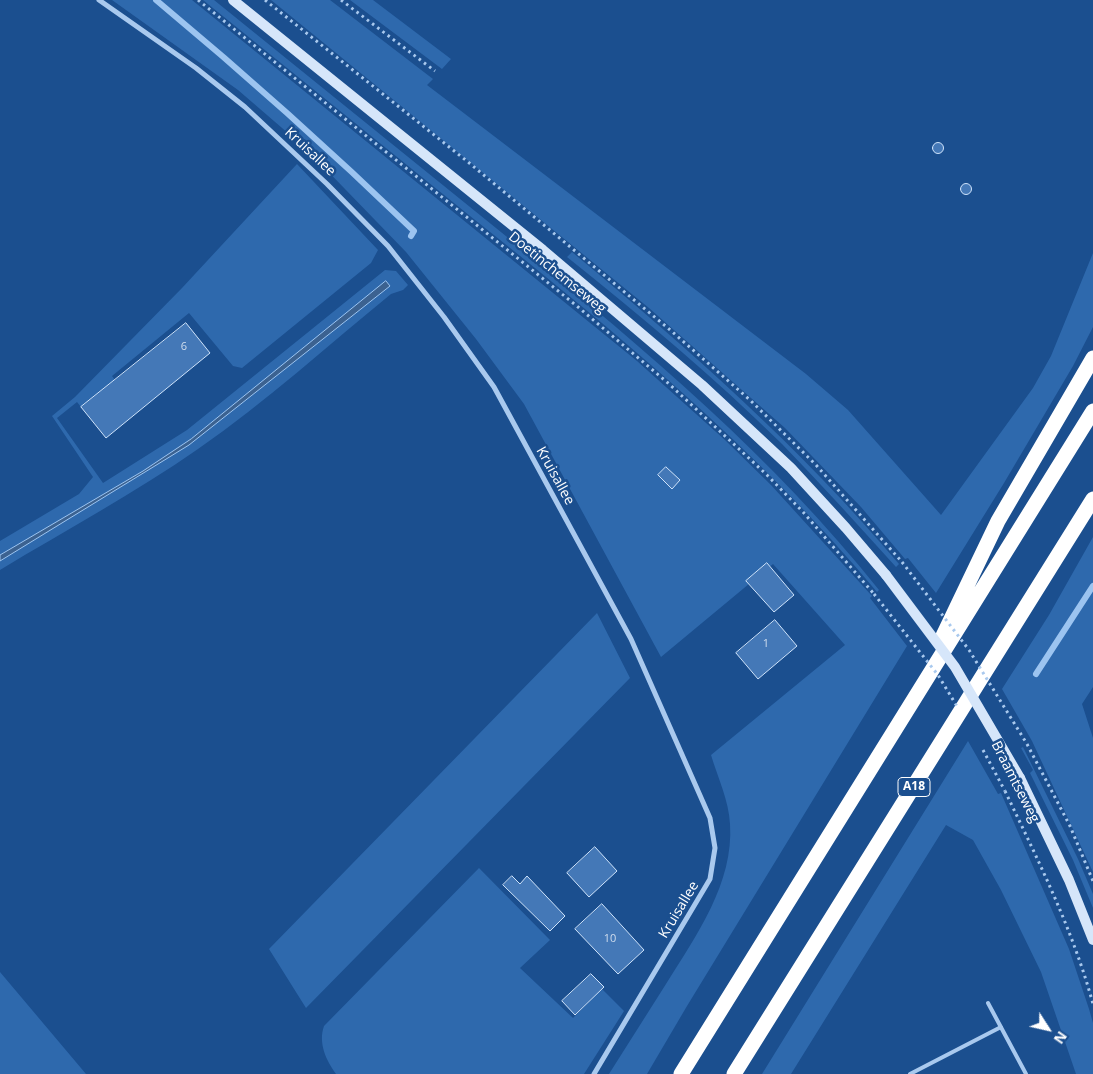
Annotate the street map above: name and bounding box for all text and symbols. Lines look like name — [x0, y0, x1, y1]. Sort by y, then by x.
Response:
street label: Kruisallee — [281, 124, 339, 180]
street label: Doetinchemseweg — [505, 229, 609, 317]
house number: 6 — [181, 340, 187, 354]
street label: Kruisallee — [532, 444, 578, 508]
house number: 1 — [763, 637, 769, 651]
street label: Braamtseweg — [987, 738, 1043, 826]
road number: A18 — [898, 778, 930, 796]
street label: Kruisallee — [655, 878, 703, 942]
house number: 10 — [604, 932, 616, 946]
north arrow — [1023, 1004, 1073, 1054]
text: N — [1050, 1028, 1072, 1048]

